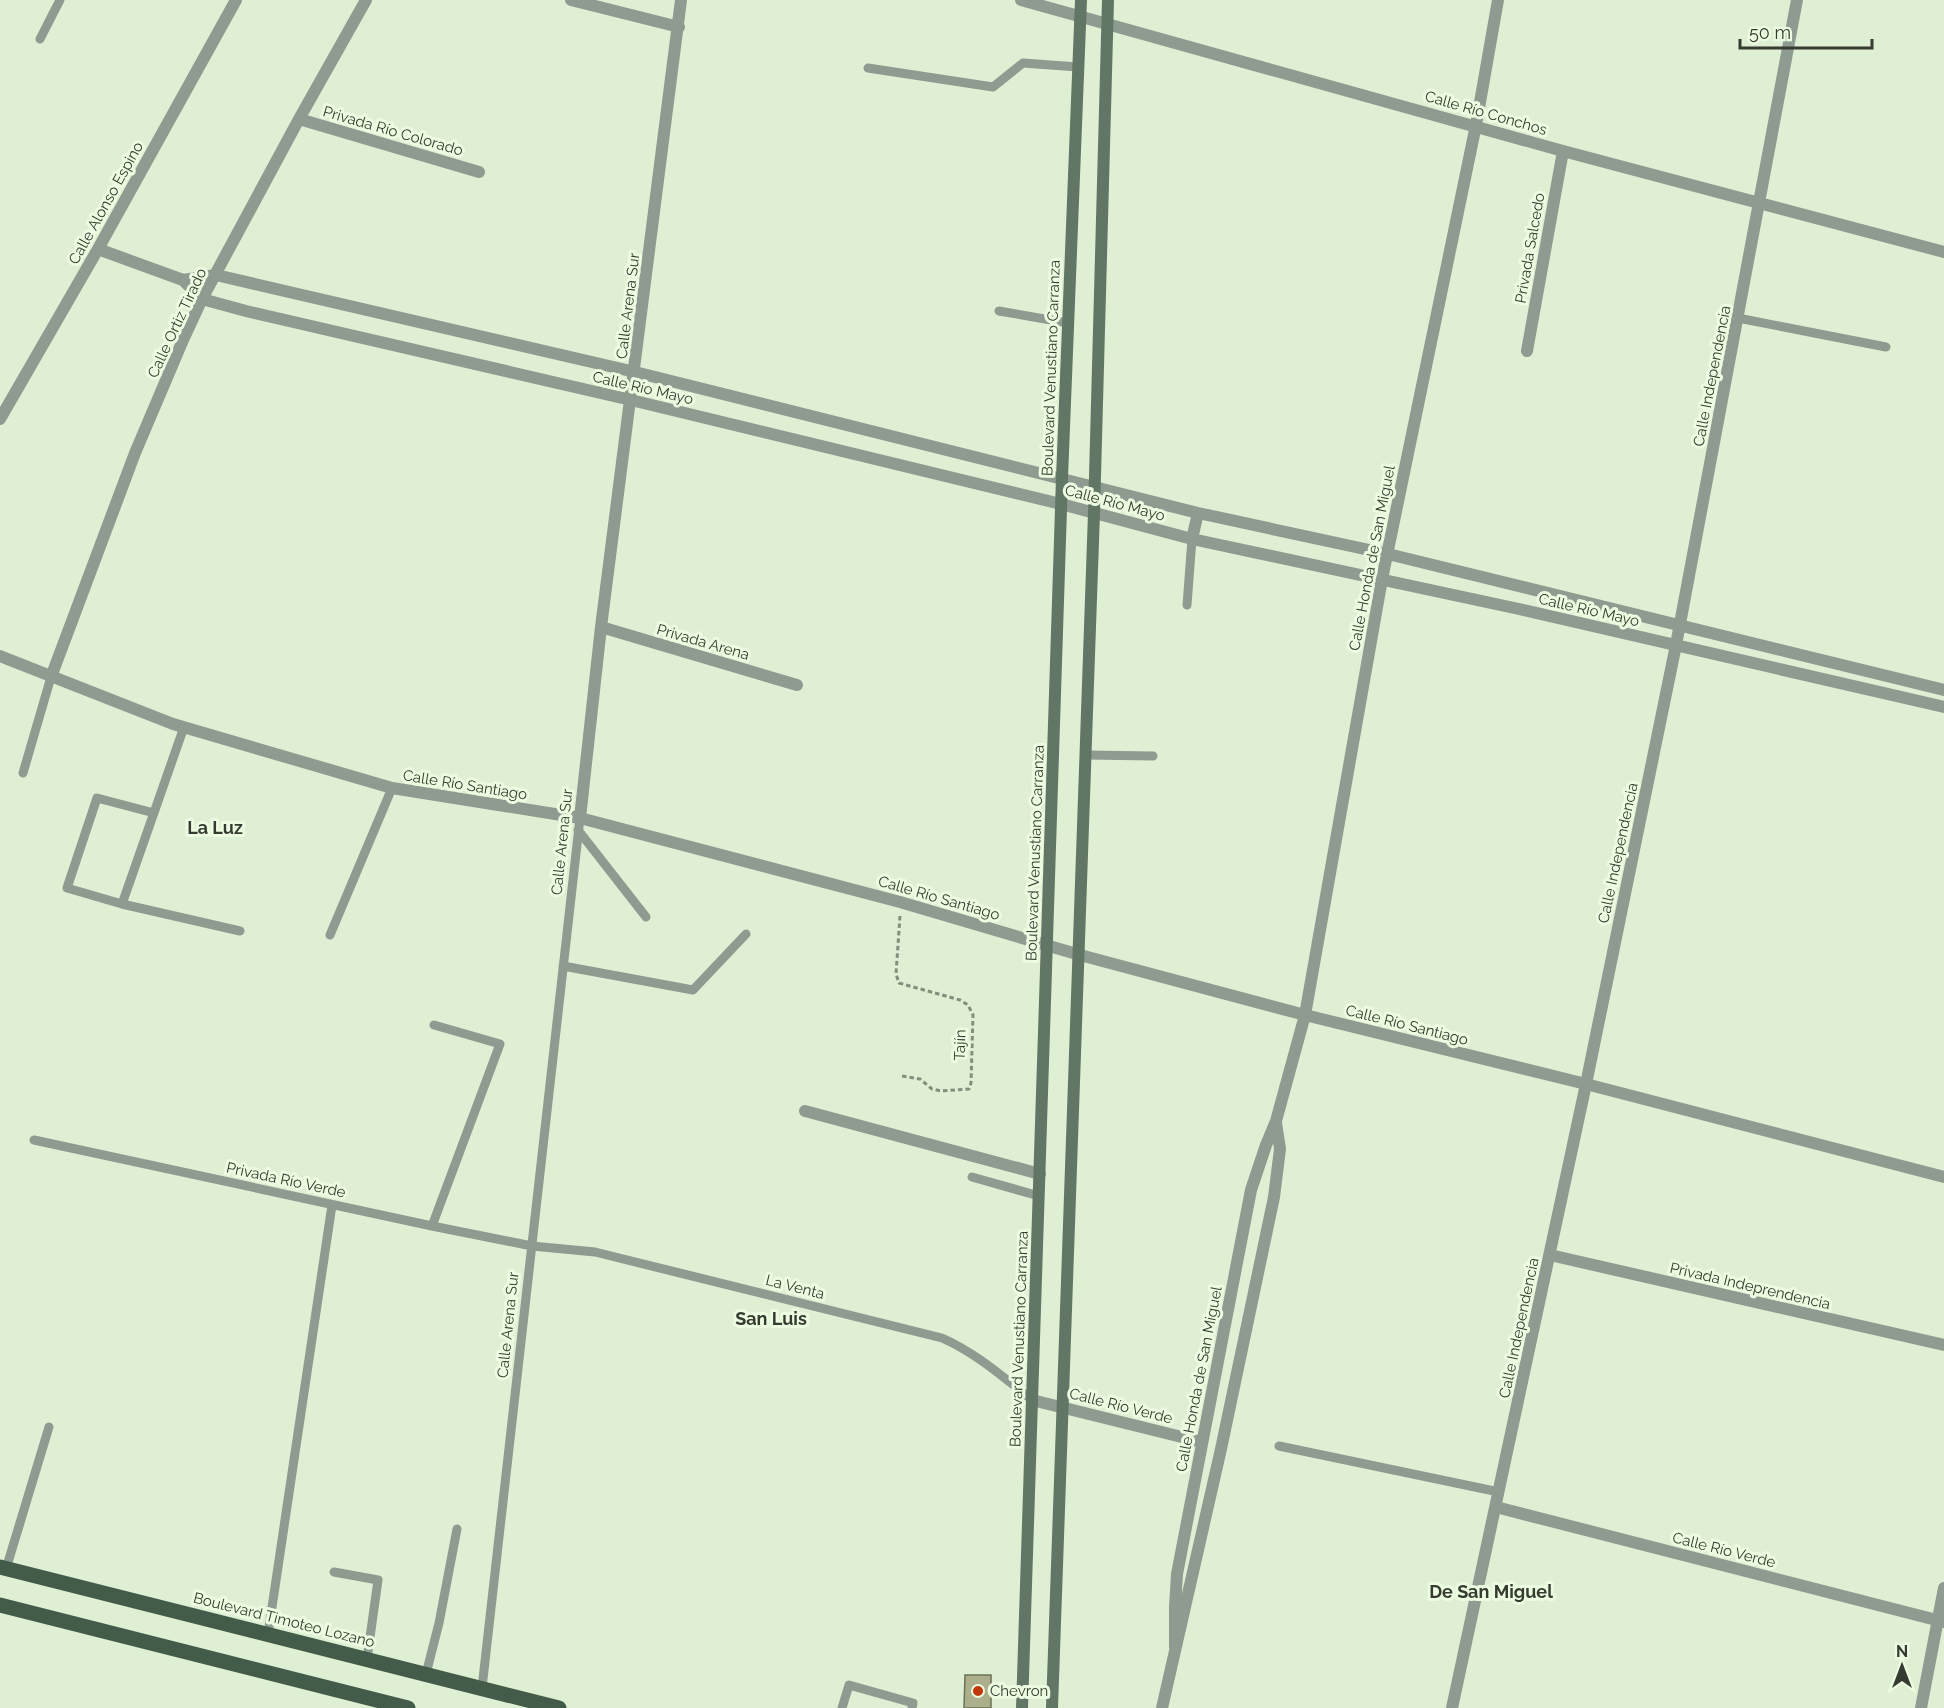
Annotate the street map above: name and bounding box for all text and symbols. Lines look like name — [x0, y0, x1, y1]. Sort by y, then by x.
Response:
scale bar — [1740, 12, 1872, 50]
text: 50 m — [1749, 22, 1791, 43]
street label: Calle Río Conchos — [1423, 87, 1549, 139]
street label: Privada Río Colorado — [321, 102, 465, 160]
street label: Calle Alonso Espino — [65, 139, 147, 267]
street label: Privada Salcedo — [1511, 191, 1549, 305]
street label: Calle Arena Sur — [613, 251, 644, 360]
street label: Boulevard Venustiano Carranza — [1038, 260, 1064, 476]
street label: Calle Ortiz Tirado — [144, 265, 210, 381]
street label: Calle Independencia — [1690, 304, 1734, 448]
street label: Calle Río Mayo — [591, 368, 695, 408]
street label: Calle Honda de San Miguel — [1345, 463, 1399, 652]
street label: Calle Río Mayo — [1063, 481, 1167, 525]
street label: Calle Río Mayo — [1537, 590, 1641, 630]
street label: Privada Arena — [655, 620, 751, 664]
street label: Boulevard Venustiano Carranza — [1022, 745, 1048, 961]
street label: Calle Río Santiago — [402, 766, 529, 804]
street label: Calle Independencia — [1594, 781, 1642, 925]
street label: Calle Arena Sur — [547, 787, 577, 896]
district label: La Luz — [187, 817, 243, 838]
street label: Calle Río Santiago — [876, 872, 1002, 924]
street label: Calle Río Santiago — [1344, 1001, 1470, 1049]
street label: Tajín — [950, 1029, 970, 1061]
street label: Privada Río Verde — [225, 1159, 348, 1201]
street label: Boulevard Venustiano Carranza — [1006, 1231, 1032, 1447]
street label: Calle Independencia — [1495, 1256, 1543, 1400]
street label: Privada Indeprendencia — [1668, 1259, 1832, 1313]
street label: Calle Arena Sur — [493, 1270, 523, 1379]
street label: La Venta — [764, 1271, 826, 1303]
street label: Calle Honda de San Miguel — [1172, 1284, 1226, 1473]
district label: San Luis — [735, 1308, 807, 1329]
street label: Calle Río Verde — [1068, 1384, 1175, 1428]
street label: Calle Río Verde — [1671, 1528, 1778, 1572]
district label: De San Miguel — [1429, 1581, 1553, 1602]
street label: Boulevard Timoteo Lozano — [191, 1589, 377, 1651]
north arrow — [1872, 1636, 1932, 1696]
text: N — [1896, 1642, 1908, 1661]
place label: Chevron — [990, 1682, 1048, 1700]
marker: Chevron — [971, 1684, 985, 1698]

